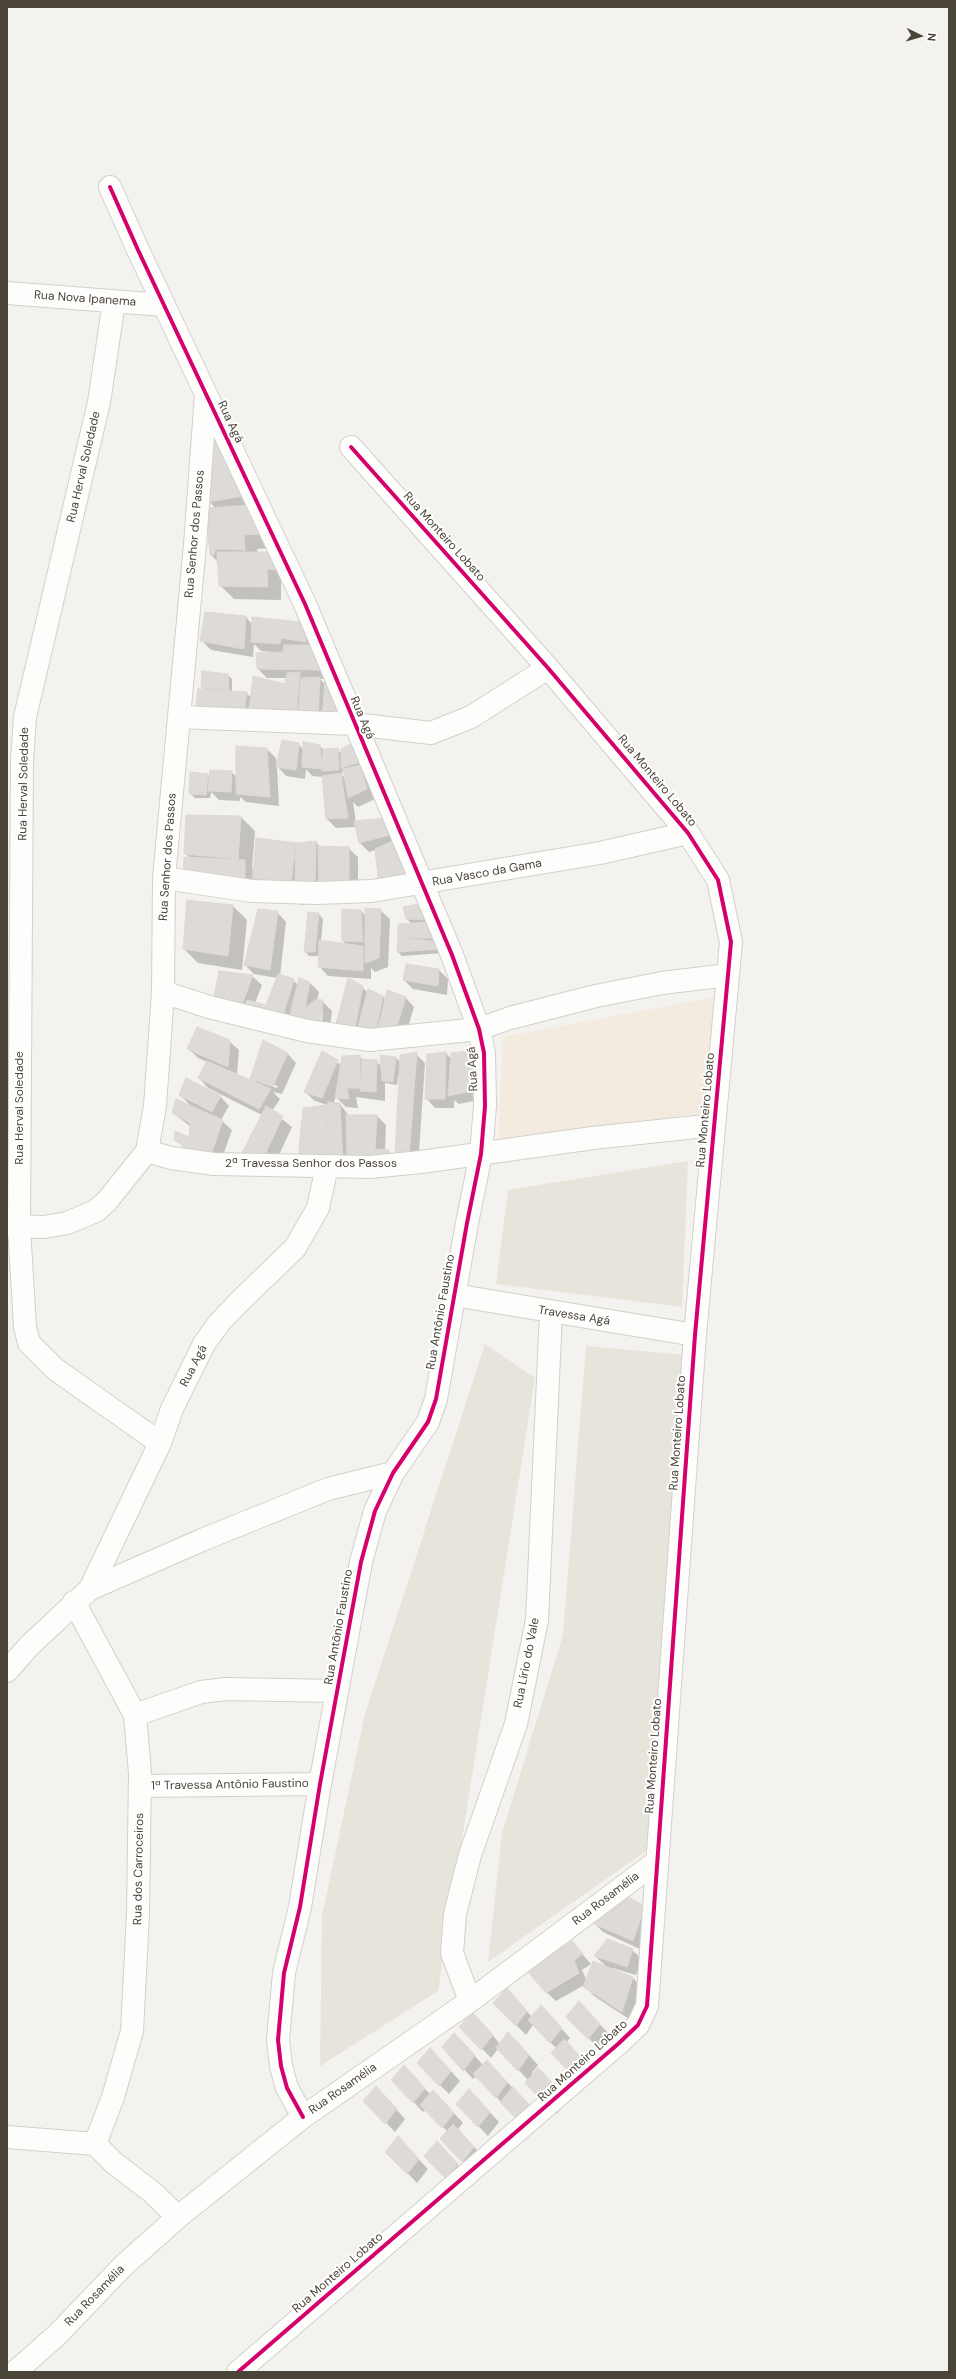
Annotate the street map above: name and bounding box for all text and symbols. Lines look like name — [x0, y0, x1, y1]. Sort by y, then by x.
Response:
north arrow — [900, 16, 940, 56]
text: N — [925, 32, 939, 42]
street label: Rua Nova Ipanema — [33, 288, 137, 310]
street label: Rua Agá — [214, 399, 246, 445]
street label: Rua Herval Soledade — [64, 410, 104, 524]
street label: Rua Senhor dos Passos — [182, 469, 208, 599]
street label: Rua Monteiro Lobato — [400, 489, 488, 585]
street label: Rua Agá — [347, 695, 377, 741]
street label: Rua Herval Soledade — [16, 727, 32, 841]
street label: Rua Monteiro Lobato — [614, 732, 700, 830]
street label: Rua Senhor dos Passos — [156, 793, 180, 921]
street label: Rua Vasco da Gama — [431, 856, 543, 890]
street label: Rua Agá — [465, 1046, 481, 1092]
street label: Rua Herval Soledade — [13, 1051, 27, 1165]
street label: Rua Monteiro Lobato — [694, 1052, 718, 1168]
street label: 2ª Travessa Senhor dos Passos — [225, 1157, 397, 1171]
street label: Rua Antônio Faustino — [424, 1253, 458, 1371]
street label: Travessa Agá — [537, 1303, 611, 1329]
street label: Rua Agá — [177, 1343, 211, 1389]
street label: Rua Monteiro Lobato — [667, 1375, 689, 1491]
street label: Rua Antônio Faustino — [322, 1568, 356, 1686]
street label: Rua Lírio do Vale — [511, 1617, 543, 1709]
street label: Rua Monteiro Lobato — [643, 1698, 665, 1814]
street label: 1ª Travessa Antônio Faustino — [151, 1776, 309, 1794]
street label: Rua dos Carroceiros — [131, 1813, 147, 1925]
street label: Rua Rosamélia — [570, 1869, 642, 1929]
street label: Rua Monteiro Lobato — [535, 2017, 631, 2105]
street label: Rua Rosamélia — [306, 2060, 380, 2118]
street label: Rua Monteiro Lobato — [290, 2230, 386, 2316]
street label: Rua Rosamélia — [62, 2262, 128, 2330]

